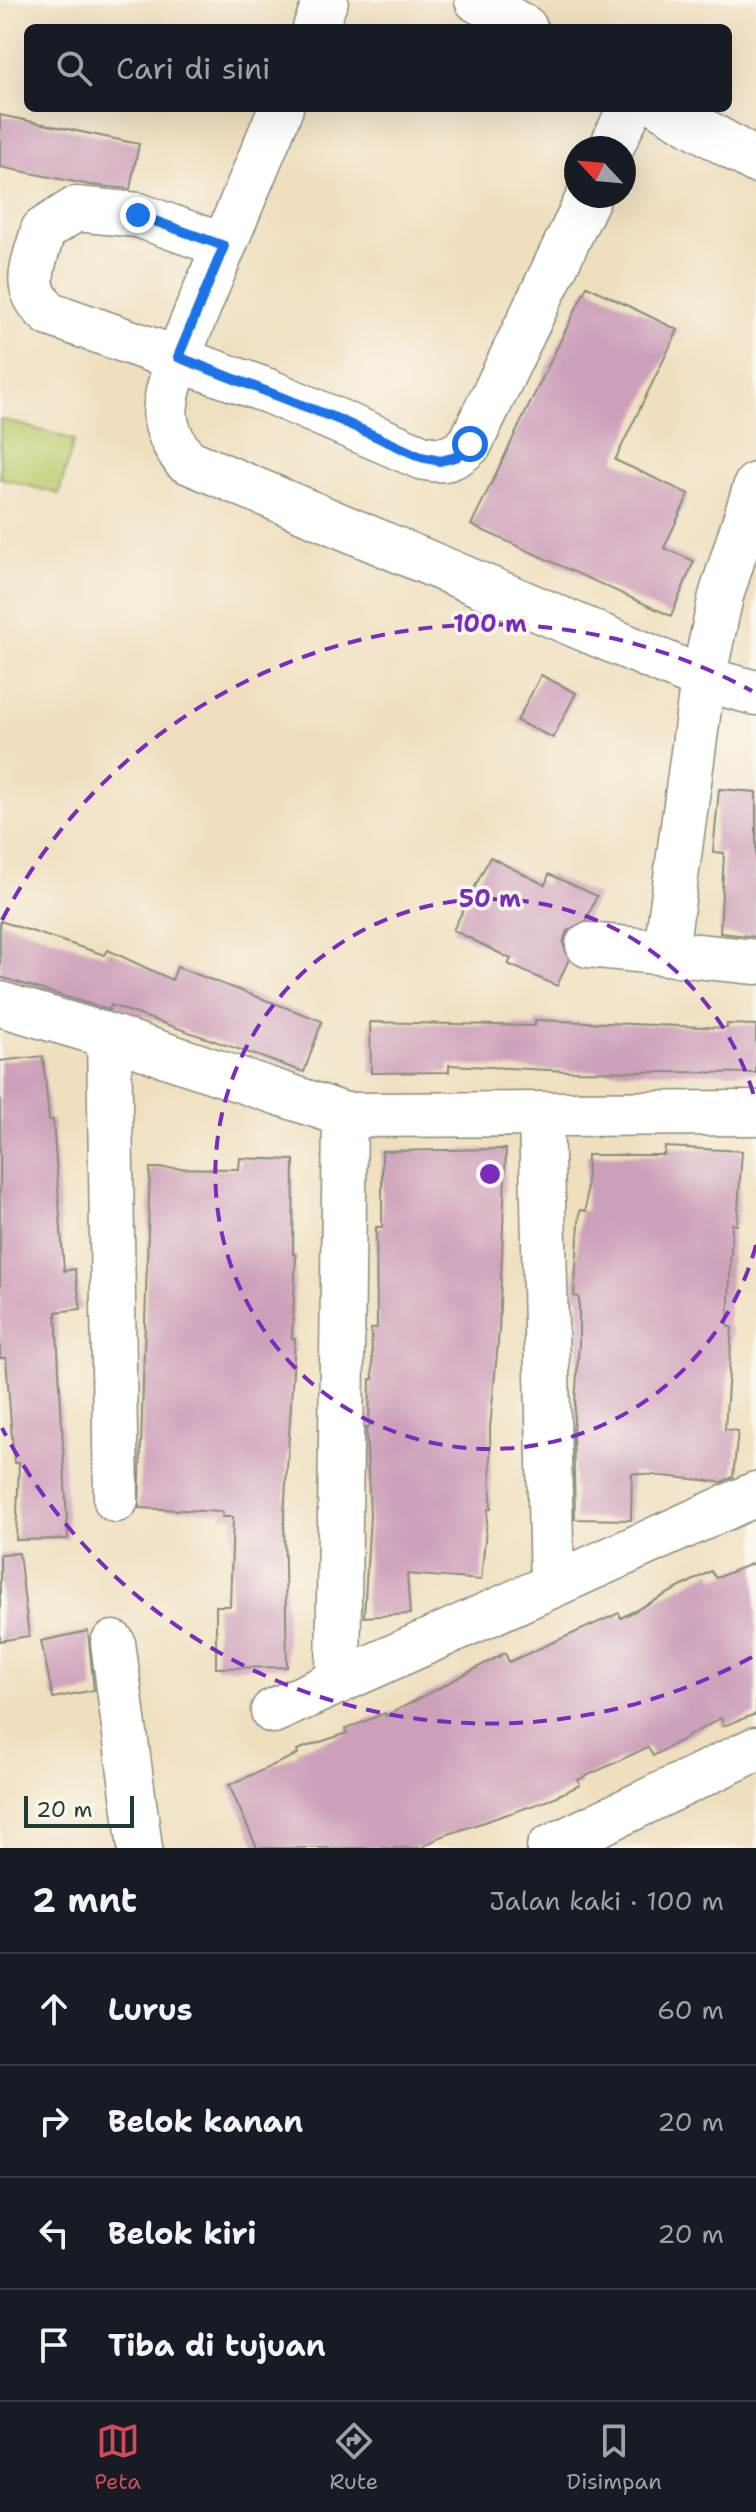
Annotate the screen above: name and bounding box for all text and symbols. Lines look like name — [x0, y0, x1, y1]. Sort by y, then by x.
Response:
search box — [24, 24, 732, 112]
icon: search — [52, 46, 96, 90]
text: Cari di sini — [116, 48, 271, 89]
north arrow — [564, 136, 636, 208]
route end — [120, 197, 156, 233]
route start — [452, 426, 488, 462]
text: 100 m — [453, 608, 527, 640]
text: 50 m — [459, 883, 521, 915]
centre of rings — [476, 1160, 504, 1188]
scale bar — [24, 1792, 134, 1828]
text: 20 m — [36, 1795, 93, 1824]
text: 2 mnt — [32, 1877, 137, 1923]
text: Jalan kaki · 100 m — [489, 1883, 724, 1918]
icon: ahead — [32, 1987, 76, 2031]
text: Lurus — [108, 1989, 193, 2030]
text: 60 m — [657, 1992, 724, 2027]
icon: right — [32, 2099, 76, 2143]
text: Belok kanan — [108, 2101, 303, 2142]
text: 20 m — [657, 2104, 724, 2139]
icon: left — [32, 2211, 76, 2255]
text: Belok kiri — [108, 2213, 256, 2254]
text: 20 m — [657, 2216, 724, 2251]
icon: arrive — [32, 2323, 76, 2367]
text: Tiba di tujuan — [108, 2325, 326, 2366]
tab: Peta — [94, 2419, 141, 2496]
tab: Rute — [329, 2419, 378, 2496]
tab: Disimpan — [567, 2419, 662, 2496]

